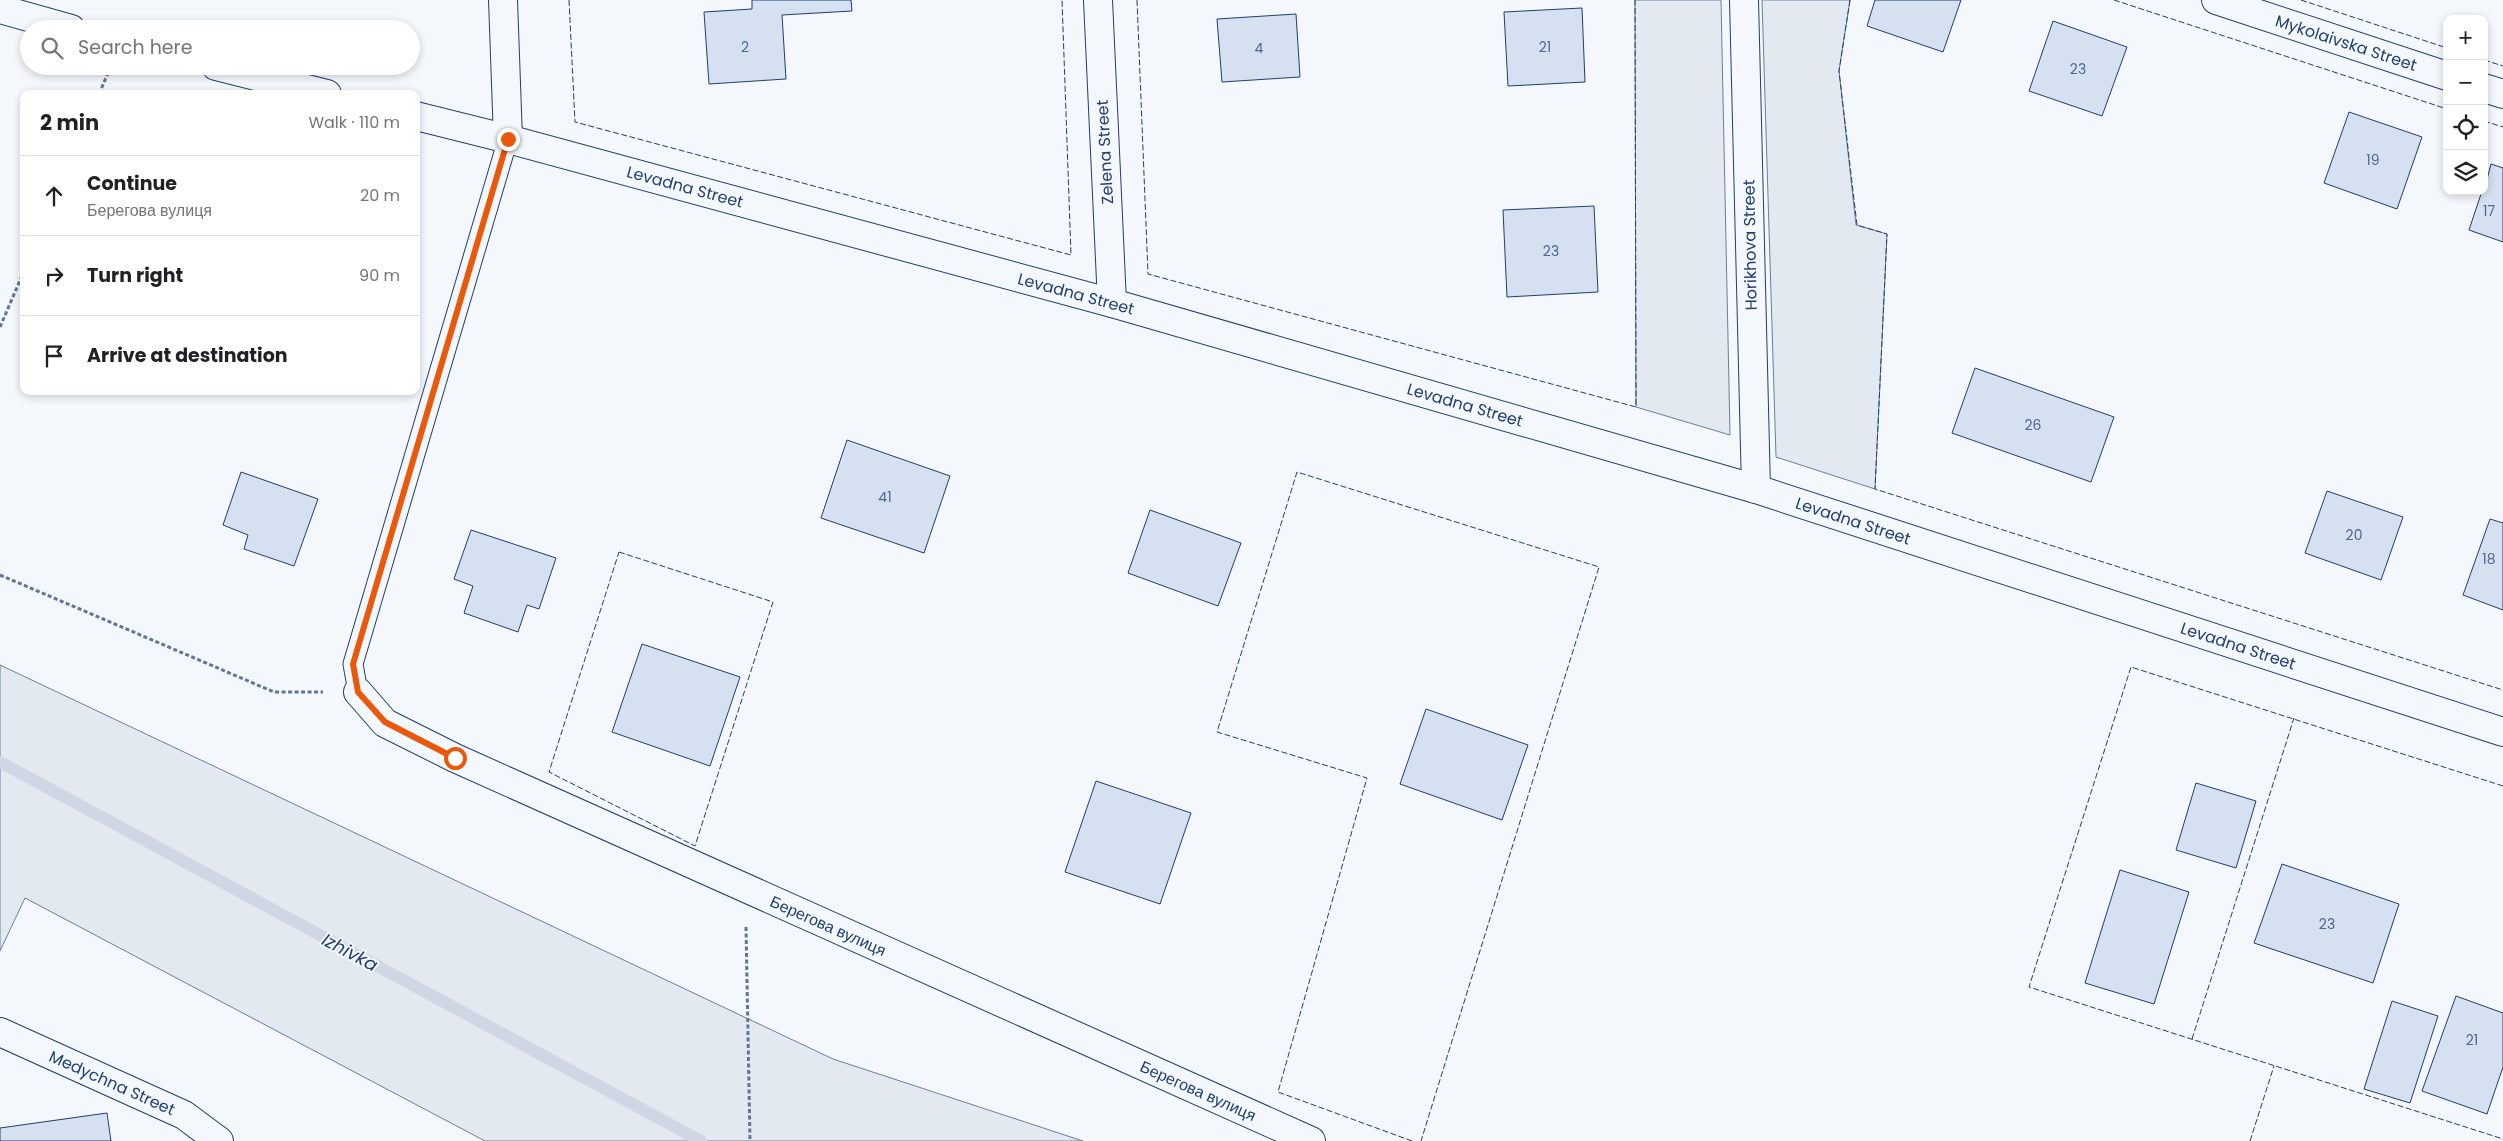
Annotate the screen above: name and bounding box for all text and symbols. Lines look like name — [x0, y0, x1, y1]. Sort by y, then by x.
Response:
street label: Mykolaivska Street — [2272, 9, 2420, 77]
map controls — [2443, 15, 2488, 195]
button: + — [2443, 15, 2488, 60]
search box — [20, 20, 420, 75]
icon: search — [38, 34, 66, 62]
text: Search here — [78, 34, 192, 61]
house number: 2 — [741, 37, 749, 57]
house number: 21 — [1539, 37, 1551, 57]
house number: 4 — [1255, 38, 1264, 58]
house number: 23 — [2070, 59, 2086, 79]
button: − — [2443, 60, 2488, 105]
street label: Zelena Street — [1091, 99, 1119, 205]
button: locate — [2443, 105, 2488, 150]
text: 2 min — [40, 108, 99, 137]
text: Walk · 110 m — [308, 111, 400, 134]
route end — [497, 128, 520, 151]
house number: 19 — [2366, 150, 2380, 170]
button: layers — [2443, 150, 2488, 195]
street label: Levadna Street — [624, 160, 746, 214]
text: Continue — [87, 170, 177, 197]
street label: Horikhova Street — [1737, 179, 1763, 311]
icon: ahead — [40, 182, 68, 210]
text: 20 m — [360, 184, 400, 207]
text: Берегова вулиця — [87, 199, 212, 222]
house number: 17 — [2483, 201, 2495, 221]
house number: 23 — [1543, 241, 1559, 261]
icon: right — [40, 262, 68, 290]
text: Turn right — [87, 262, 183, 289]
text: 90 m — [359, 264, 400, 287]
street label: Levadna Street — [1015, 267, 1137, 321]
icon: arrive — [40, 342, 68, 370]
text: Arrive at destination — [87, 342, 288, 369]
street label: Levadna Street — [1404, 377, 1526, 433]
house number: 26 — [2025, 415, 2042, 435]
house number: 41 — [878, 487, 892, 507]
street label: Levadna Street — [1793, 492, 1914, 550]
house number: 20 — [2346, 525, 2362, 545]
house number: 18 — [2482, 549, 2496, 569]
street label: Levadna Street — [2178, 617, 2299, 675]
route start — [444, 747, 467, 770]
street label: Берегова вулиця — [766, 890, 890, 962]
house number: 23 — [2319, 914, 2335, 934]
water label: Izhivka — [318, 927, 382, 977]
house number: 21 — [2466, 1030, 2478, 1050]
street label: Medychna Street — [45, 1045, 179, 1121]
street label: Берегова вулиця — [1136, 1055, 1260, 1127]

